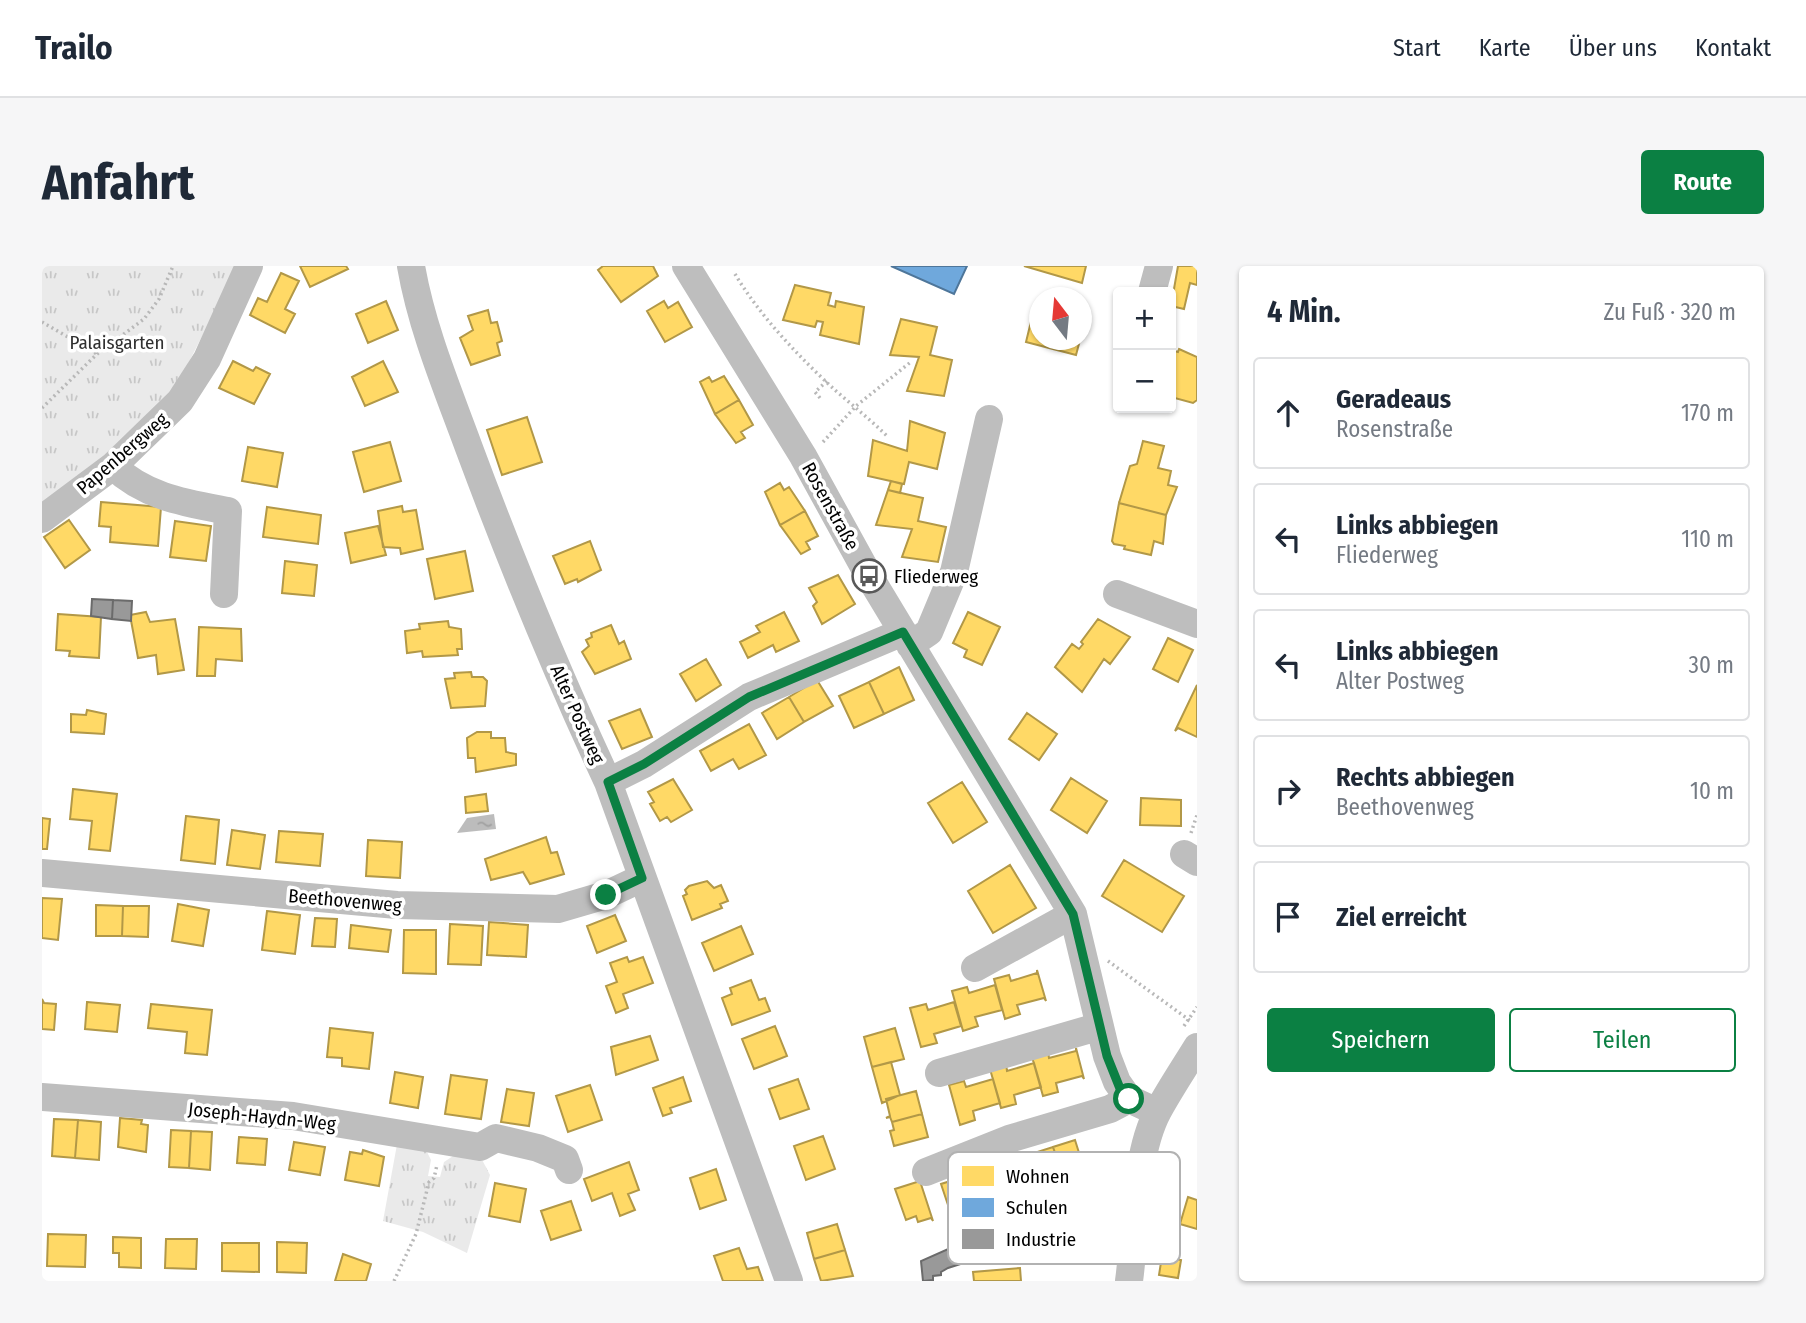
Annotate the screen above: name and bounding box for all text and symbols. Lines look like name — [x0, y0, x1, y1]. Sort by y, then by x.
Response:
text: Trailo — [35, 28, 113, 68]
text: Start — [1393, 34, 1441, 62]
text: Karte — [1479, 34, 1531, 62]
text: Über uns — [1569, 34, 1657, 62]
text: Kontakt — [1695, 34, 1771, 62]
button: Route — [1641, 150, 1764, 214]
text: Anfahrt — [42, 153, 195, 212]
north arrow — [1029, 287, 1092, 350]
map controls — [1113, 287, 1176, 413]
button: + — [1113, 287, 1176, 350]
text: 4 Min. — [1267, 294, 1341, 330]
text: Zu Fuß · 320 m — [1604, 298, 1736, 326]
park label: Palaisgarten — [69, 331, 165, 354]
button: − — [1113, 350, 1176, 413]
text: Geradeaus — [1336, 384, 1451, 415]
icon: ahead — [1269, 394, 1307, 432]
text: 170 m — [1681, 399, 1734, 427]
street label: Papenbergweg — [72, 407, 173, 499]
text: Rosenstraße — [1336, 415, 1453, 443]
street label: Rosenstraße — [797, 458, 864, 554]
text: Links abbiegen — [1336, 510, 1499, 541]
icon: left — [1269, 520, 1307, 558]
text: 110 m — [1681, 525, 1734, 553]
text: Fliederweg — [1336, 541, 1438, 569]
bus stop icon: Fliederweg — [850, 557, 888, 595]
place label: Fliederweg — [894, 565, 978, 588]
text: Links abbiegen — [1336, 636, 1499, 667]
icon: left — [1269, 646, 1307, 684]
text: 30 m — [1689, 651, 1734, 679]
street label: Alter Postweg — [546, 661, 610, 767]
text: Alter Postweg — [1336, 667, 1464, 695]
text: Rechts abbiegen — [1336, 762, 1515, 793]
icon: right — [1269, 772, 1307, 810]
text: 10 m — [1690, 777, 1734, 805]
text: Beethovenweg — [1336, 793, 1474, 821]
route end — [590, 879, 621, 910]
street label: Beethovenweg — [287, 884, 403, 917]
icon: arrive — [1269, 898, 1307, 936]
text: Ziel erreicht — [1336, 902, 1467, 933]
button: Speichern — [1267, 1008, 1495, 1072]
button: Teilen — [1509, 1008, 1736, 1072]
route start — [1113, 1083, 1144, 1114]
street label: Joseph-Haydn-Weg — [187, 1097, 337, 1136]
legend — [948, 1152, 1180, 1264]
text: Wohnen — [1006, 1165, 1069, 1188]
text: Schulen — [1006, 1196, 1068, 1219]
text: Industrie — [1006, 1228, 1076, 1251]

